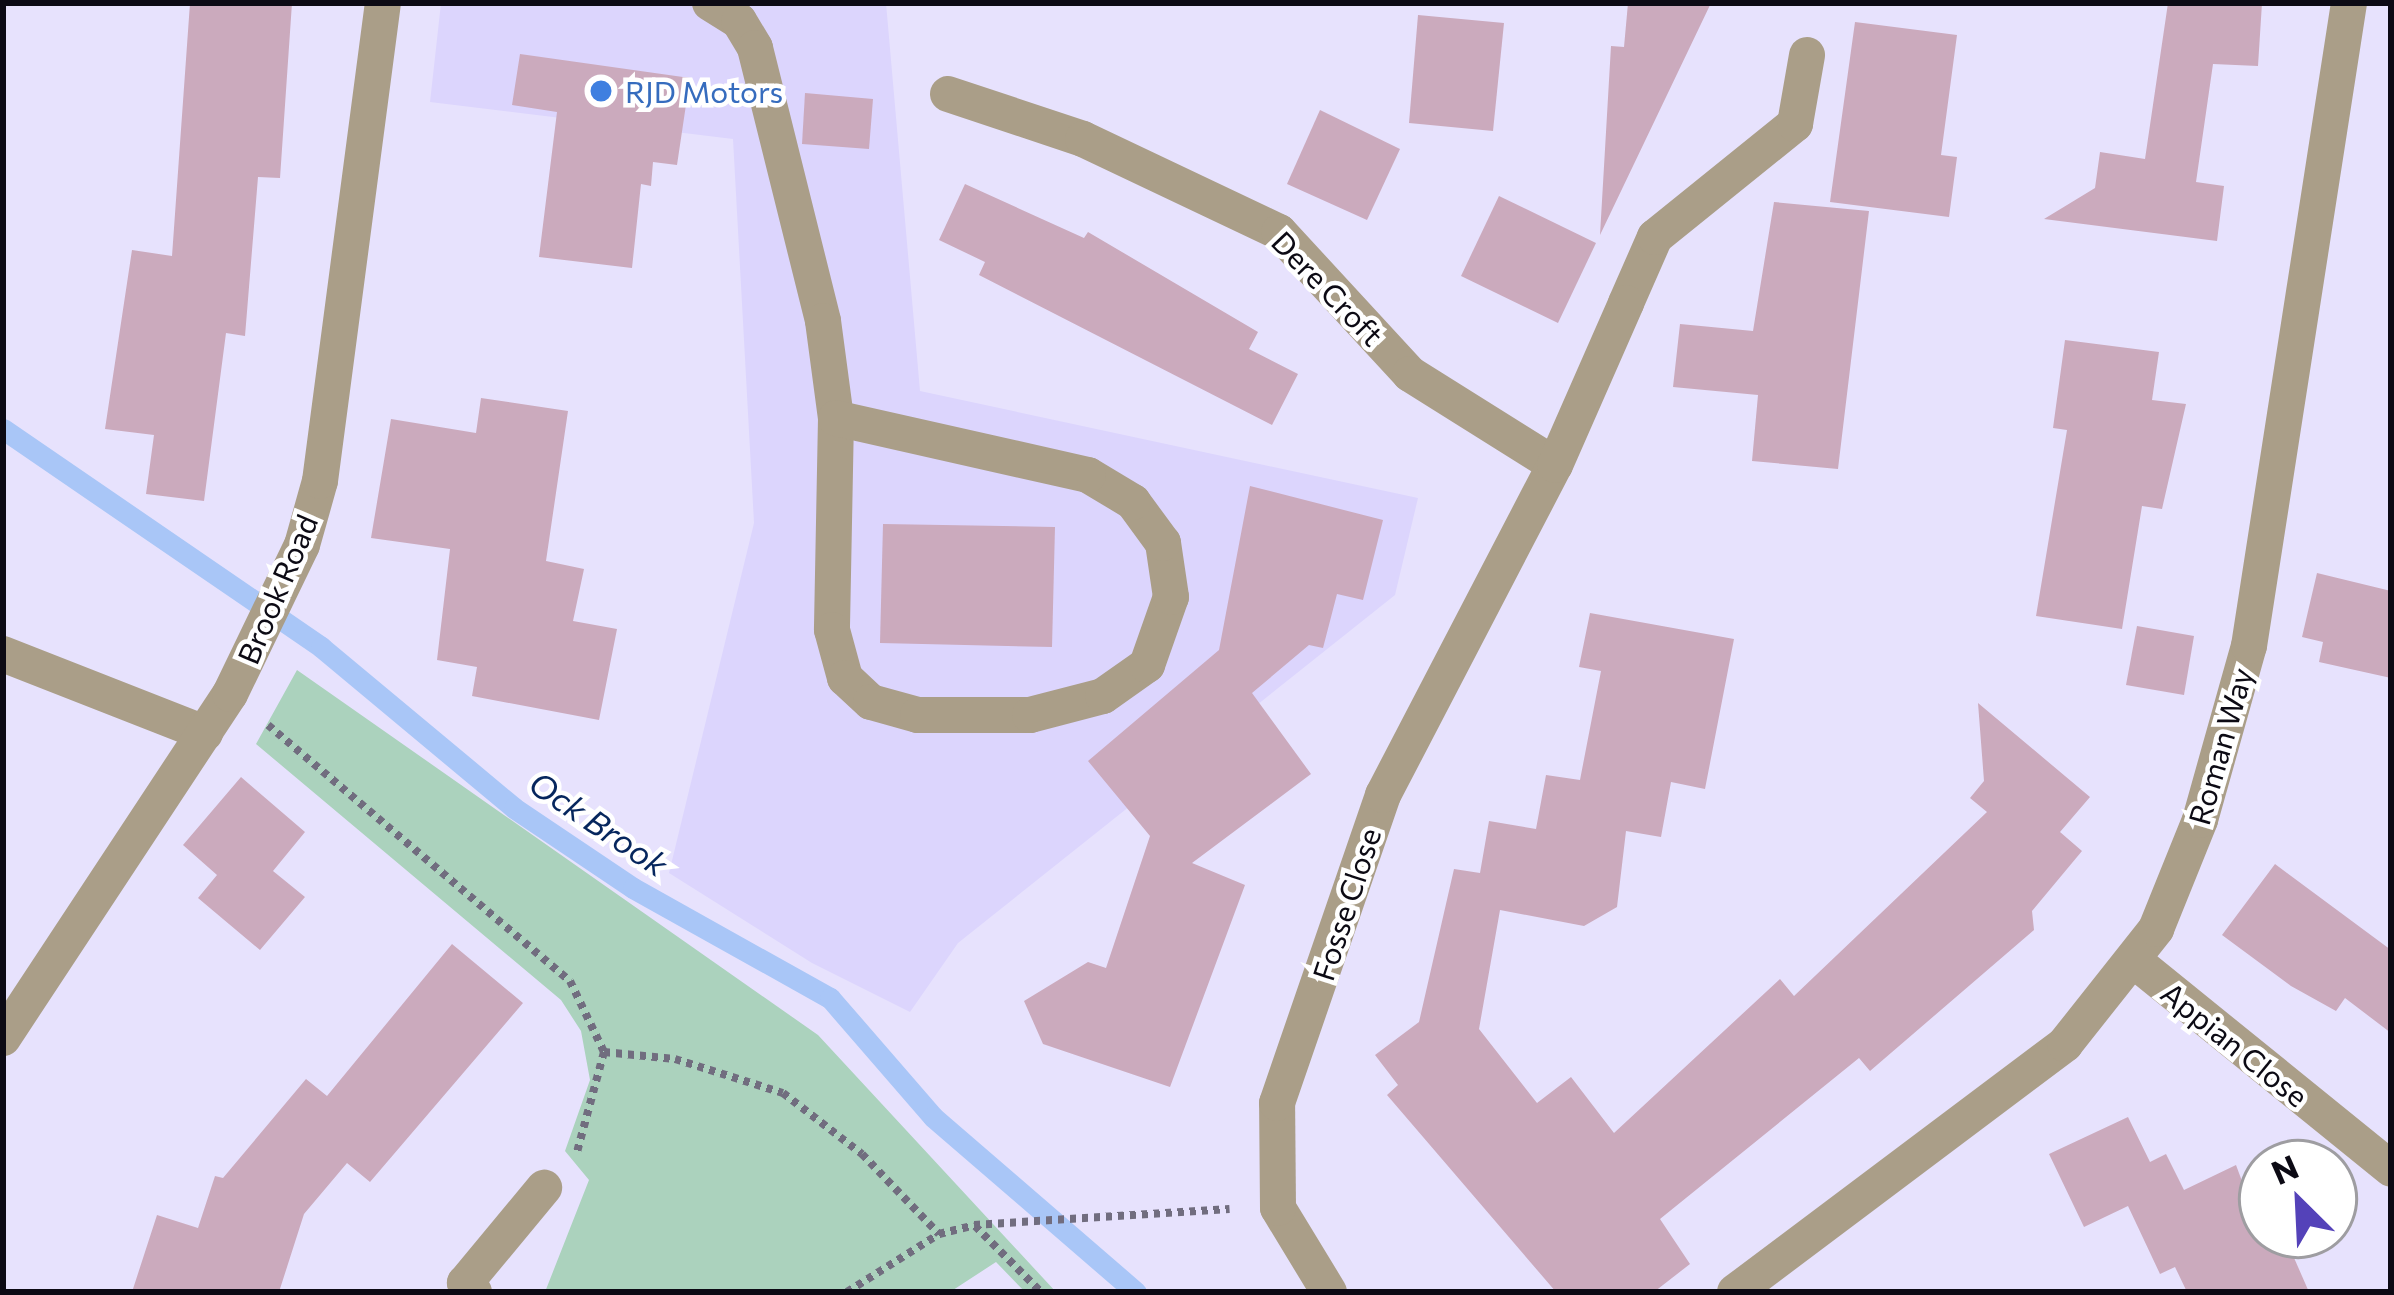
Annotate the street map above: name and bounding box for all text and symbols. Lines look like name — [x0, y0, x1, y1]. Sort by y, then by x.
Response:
place label: RJD Motors — [625, 73, 783, 109]
marker: RJD Motors — [588, 78, 614, 104]
street label: Dere Croft — [1265, 223, 1391, 353]
street label: Brook Road — [229, 509, 325, 669]
street label: Roman Way — [2180, 663, 2260, 829]
water label: Ock Brook — [522, 762, 676, 884]
street label: Fosse Close — [1304, 823, 1388, 985]
street label: Appian Close — [2155, 974, 2315, 1114]
north arrow — [2238, 1139, 2358, 1259]
text: N — [2265, 1145, 2304, 1192]

